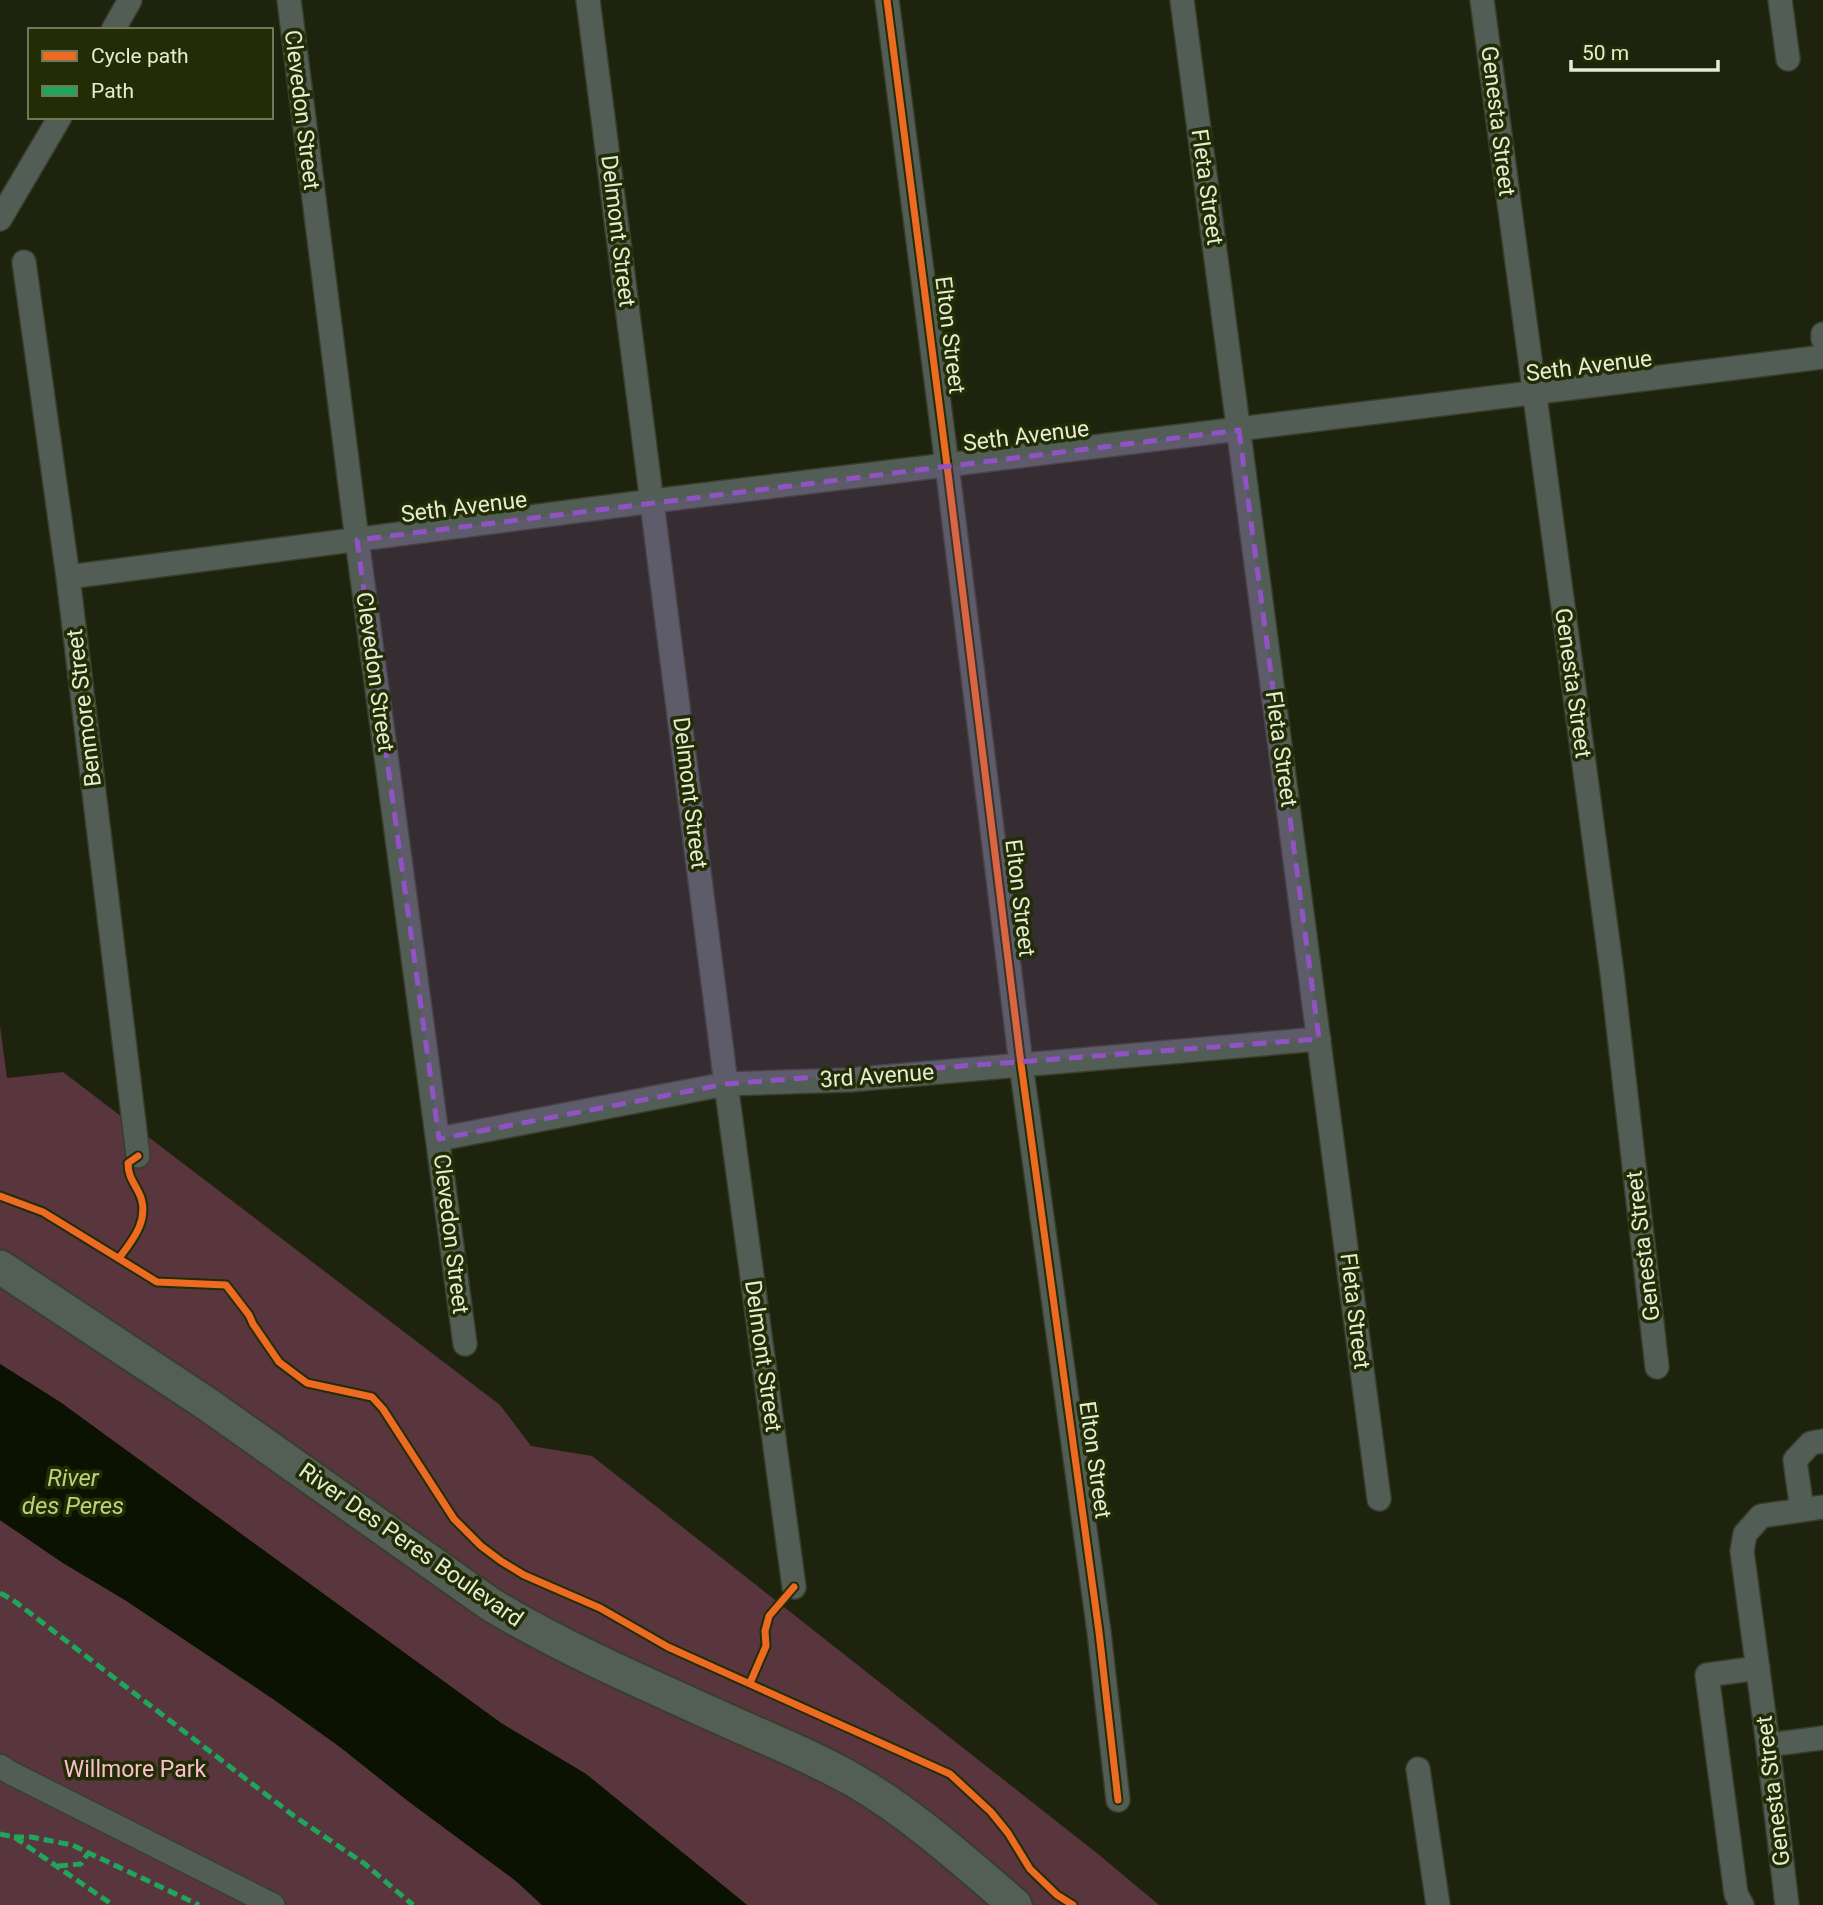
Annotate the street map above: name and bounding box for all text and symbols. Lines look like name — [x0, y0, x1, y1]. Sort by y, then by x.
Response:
legend — [28, 28, 273, 119]
street label: Clevedon Street — [279, 28, 325, 192]
scale bar — [1571, 28, 1718, 72]
text: 50 m — [1582, 41, 1629, 65]
text: Cycle path — [91, 44, 189, 68]
street label: Genesta Street — [1475, 44, 1521, 198]
text: Path — [91, 79, 134, 103]
street label: Fleta Street — [1185, 127, 1229, 247]
street label: Delmont Street — [595, 154, 641, 308]
street label: Elton Street — [929, 275, 971, 395]
street label: Seth Avenue — [1524, 345, 1654, 387]
street label: Seth Avenue — [961, 415, 1091, 457]
street label: Seth Avenue — [399, 486, 529, 528]
street label: Clevedon Street — [350, 590, 400, 754]
street label: Genesta Street — [1549, 606, 1597, 760]
street label: Benmore Street — [61, 628, 107, 788]
street label: Fleta Street — [1259, 689, 1303, 809]
street label: Delmont Street — [667, 716, 713, 870]
street label: Elton Street — [999, 838, 1041, 958]
street label: 3rd Avenue — [819, 1059, 935, 1093]
street label: Clevedon Street — [428, 1152, 474, 1316]
street label: Genesta Street — [1620, 1169, 1666, 1323]
street label: Fleta Street — [1334, 1251, 1376, 1371]
street label: Delmont Street — [739, 1278, 787, 1434]
street label: Elton Street — [1073, 1400, 1117, 1520]
street label: River Des Peres Boulevard — [294, 1457, 528, 1633]
water label: River des Peres — [22, 1464, 124, 1520]
street label: Genesta Street — [1750, 1714, 1796, 1868]
park label: Willmore Park — [64, 1756, 206, 1783]

